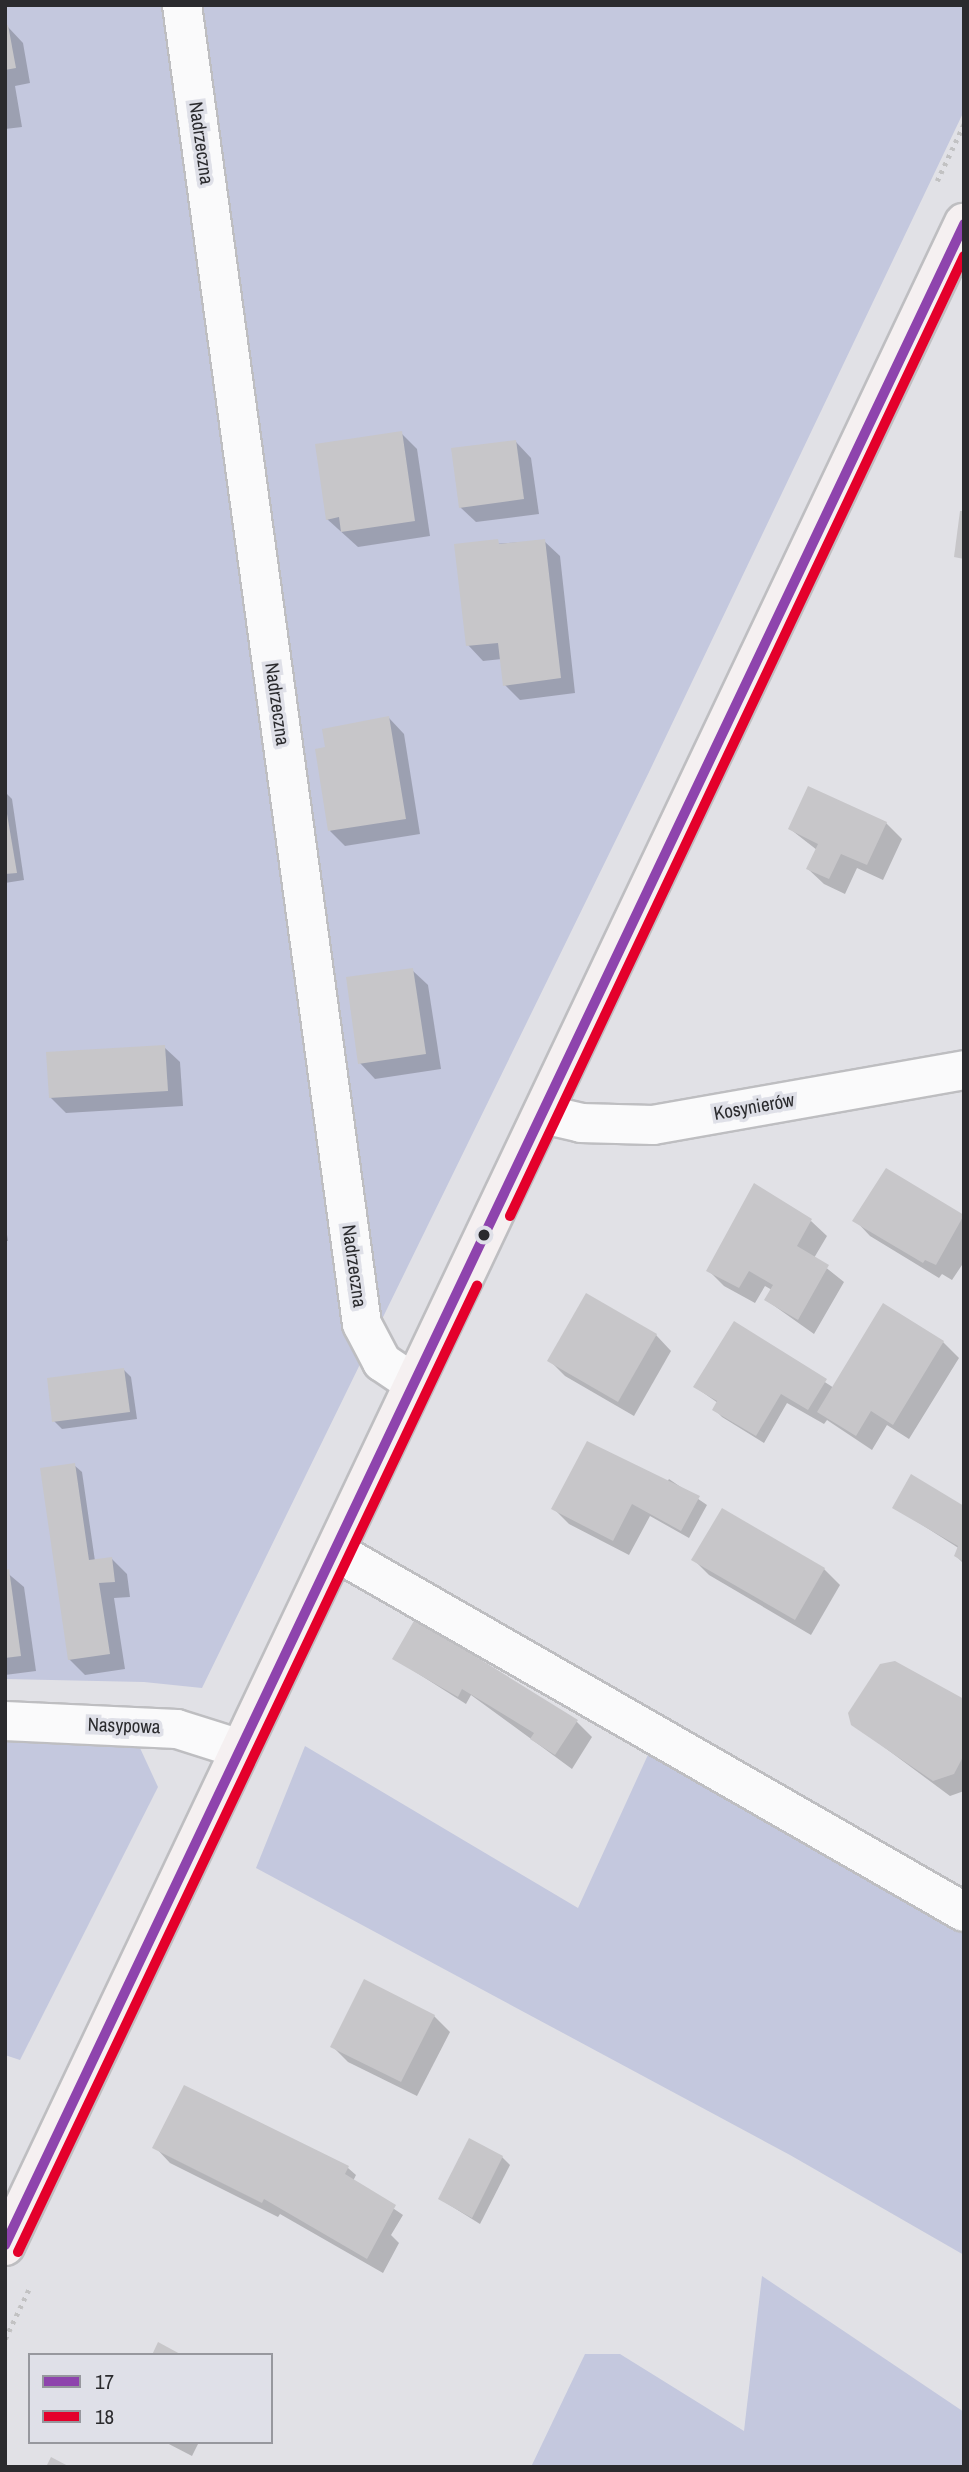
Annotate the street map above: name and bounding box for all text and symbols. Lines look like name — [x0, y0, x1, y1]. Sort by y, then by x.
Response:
street label: Nadrzeczna — [184, 100, 218, 186]
street label: Nadrzeczna — [260, 661, 294, 747]
street label: Kosynierów — [712, 1089, 796, 1125]
street label: Nadrzeczna — [337, 1223, 371, 1309]
unlabelled marker — [477, 1228, 491, 1242]
street label: Nasypowa — [87, 1713, 161, 1739]
legend — [28, 2353, 273, 2444]
text: 17 — [95, 2367, 114, 2396]
text: 18 — [95, 2402, 114, 2431]

